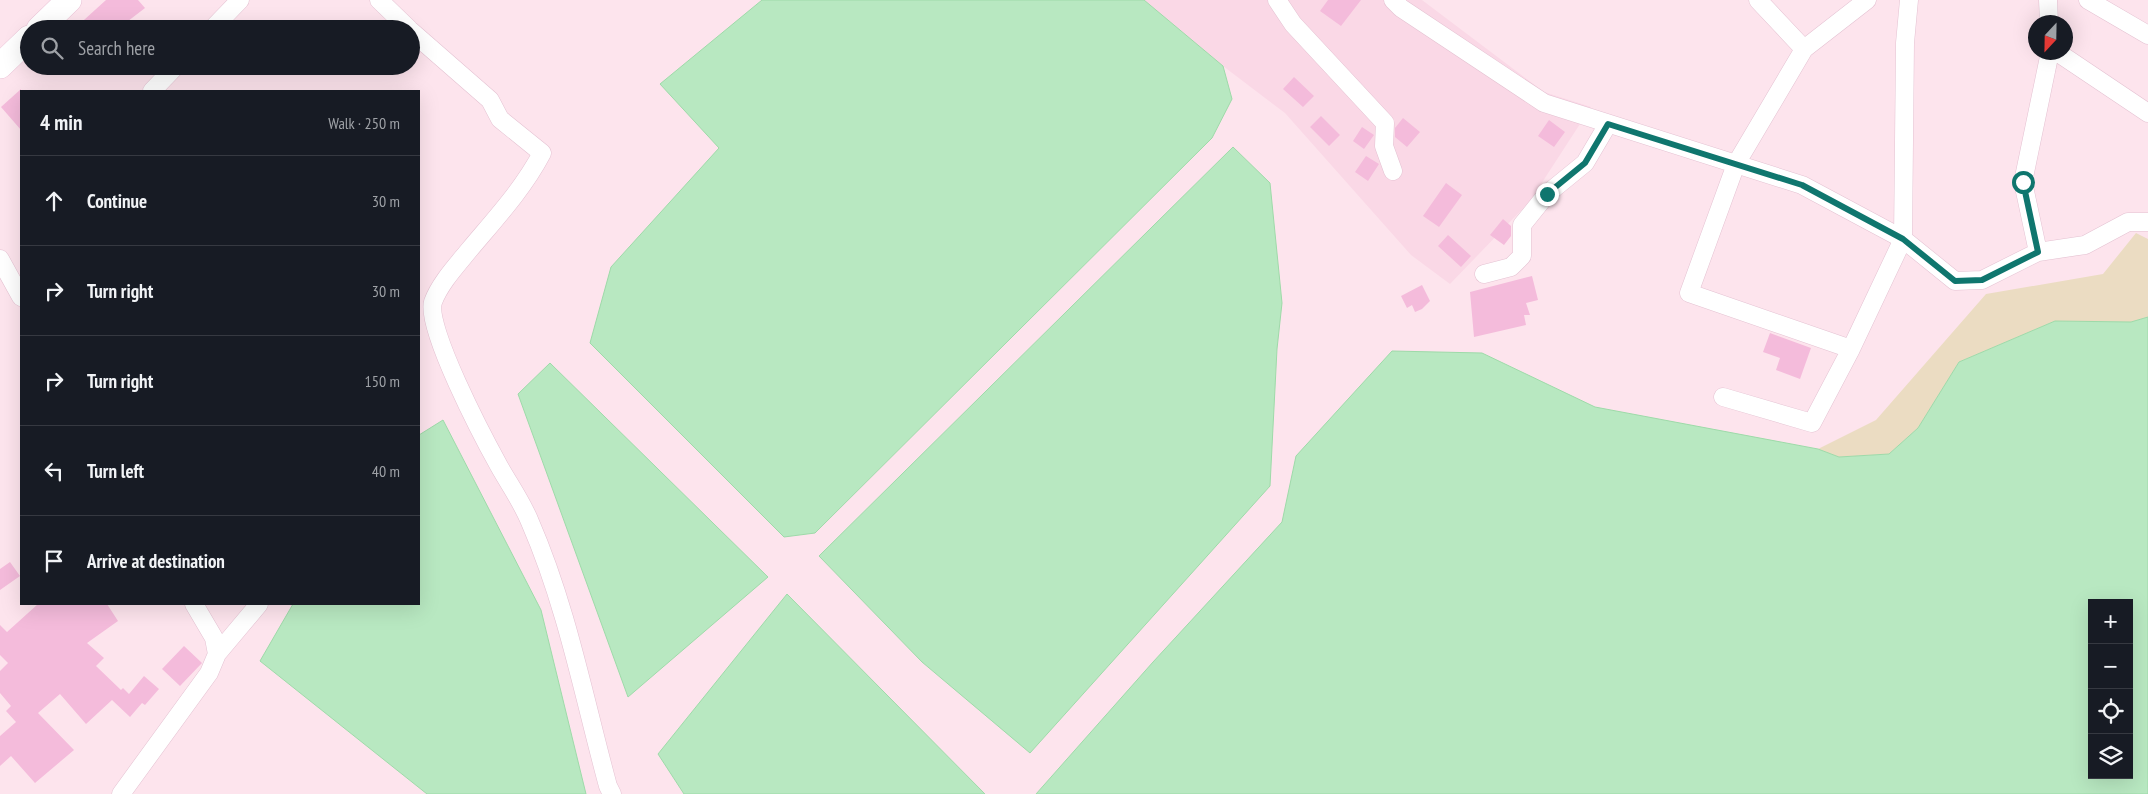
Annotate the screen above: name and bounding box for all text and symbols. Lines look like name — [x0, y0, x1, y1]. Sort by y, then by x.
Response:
north arrow — [2028, 15, 2073, 60]
search box — [20, 20, 420, 75]
icon: search — [38, 34, 66, 62]
text: Search here — [78, 36, 155, 60]
text: 4 min — [40, 109, 82, 136]
text: Walk · 250 m — [328, 113, 400, 133]
route start — [2012, 171, 2035, 194]
route end — [1536, 183, 1559, 206]
icon: ahead — [40, 187, 68, 215]
text: Continue — [87, 189, 147, 213]
text: 30 m — [372, 191, 400, 211]
icon: right — [40, 277, 68, 305]
text: Turn right — [87, 279, 153, 303]
text: 30 m — [372, 281, 400, 301]
icon: right — [40, 367, 68, 395]
text: Turn right — [87, 369, 153, 393]
text: 150 m — [365, 371, 400, 391]
icon: left — [40, 457, 68, 485]
text: Turn left — [87, 459, 144, 483]
text: 40 m — [372, 461, 400, 481]
icon: arrive — [40, 547, 68, 575]
text: Arrive at destination — [87, 549, 225, 573]
map controls — [2088, 599, 2133, 779]
button: + — [2088, 599, 2133, 644]
button: − — [2088, 644, 2133, 689]
button: locate — [2088, 689, 2133, 734]
button: layers — [2088, 734, 2133, 779]

